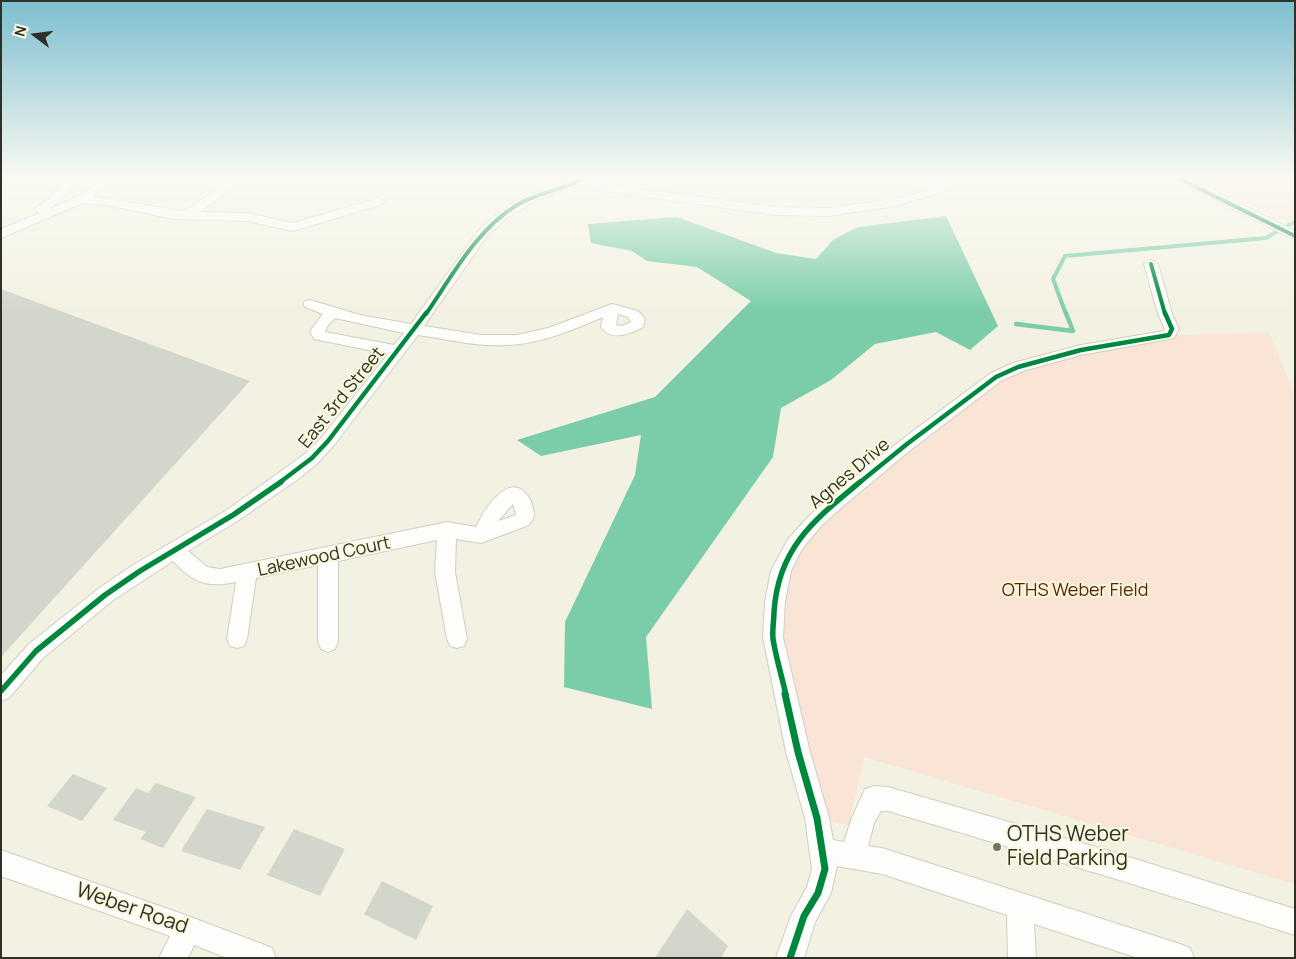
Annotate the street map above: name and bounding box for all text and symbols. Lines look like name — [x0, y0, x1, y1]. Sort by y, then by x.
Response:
north arrow — [10, 10, 60, 60]
text: N — [10, 24, 31, 38]
street label: East 3rd Street — [295, 343, 389, 453]
street label: Agnes Drive — [805, 434, 895, 514]
street label: Lakewood Court — [256, 532, 392, 582]
park label: OTHS Weber Field — [1002, 580, 1148, 602]
place label: OTHS Weber Field Parking — [1007, 822, 1129, 872]
marker: OTHS Weber Field Parking — [991, 841, 1003, 853]
street label: Weber Road — [73, 878, 191, 940]

